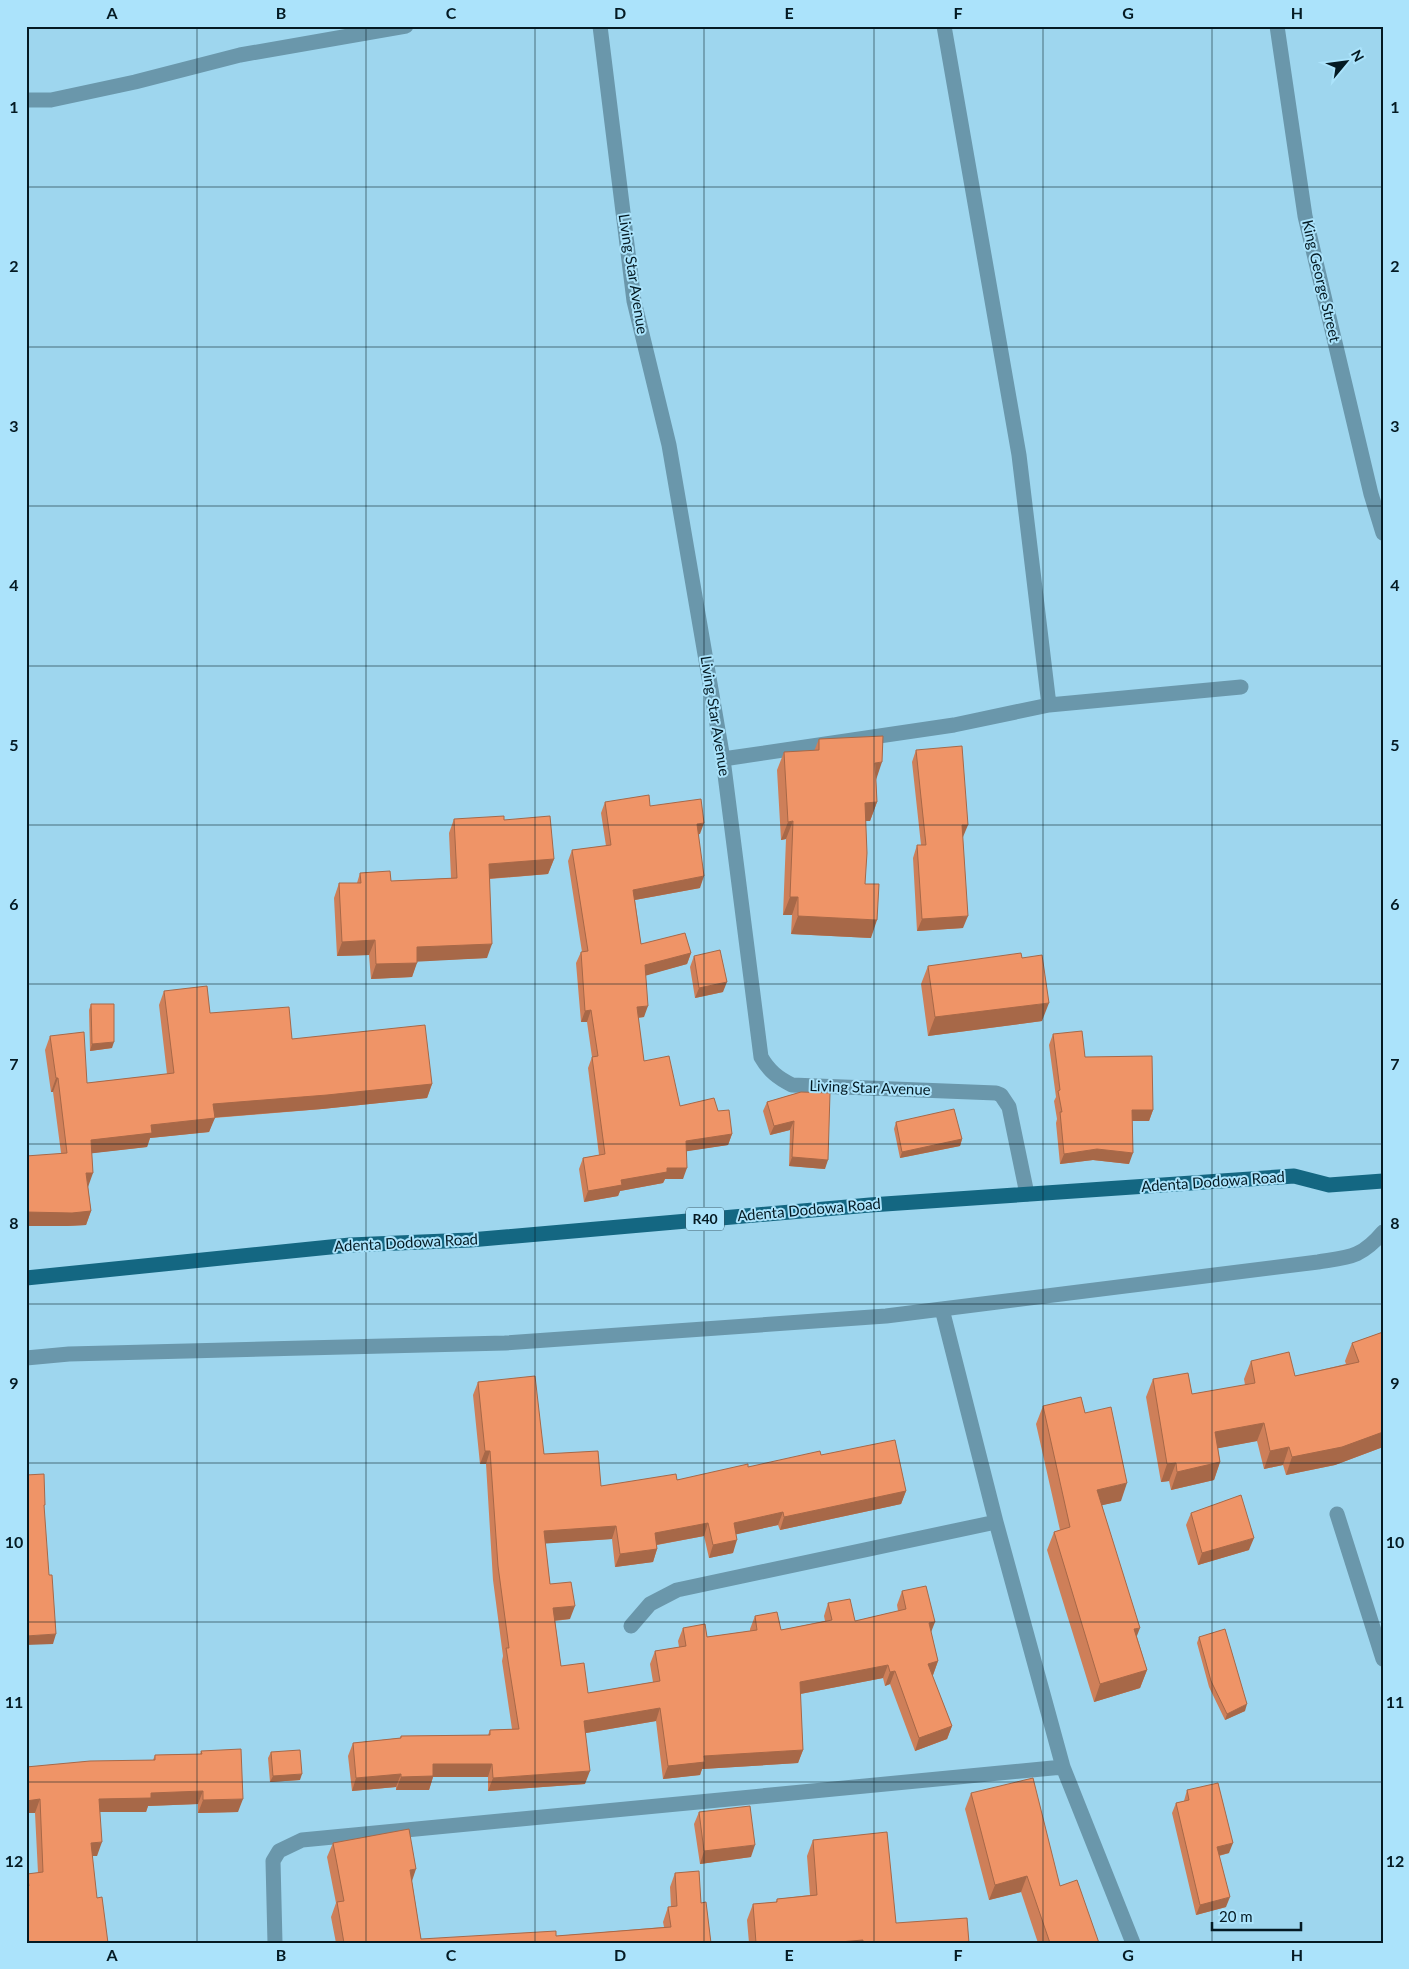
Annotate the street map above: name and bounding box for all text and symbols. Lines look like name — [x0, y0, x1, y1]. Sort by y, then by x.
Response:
text: A — [105, 3, 118, 22]
text: B — [276, 3, 286, 22]
text: C — [446, 3, 457, 22]
text: D — [614, 3, 626, 22]
text: E — [784, 3, 794, 22]
text: F — [953, 3, 963, 22]
text: G — [1122, 3, 1134, 22]
text: H — [1291, 3, 1303, 22]
north arrow — [1322, 38, 1372, 88]
text: N — [1348, 47, 1368, 64]
text: 1 — [9, 97, 19, 116]
text: 1 — [1390, 97, 1400, 116]
street label: Living Star Avenue — [616, 212, 652, 335]
street label: King George Street — [1299, 218, 1345, 344]
text: 2 — [9, 256, 19, 275]
text: 2 — [1390, 256, 1400, 275]
text: 3 — [9, 416, 19, 435]
text: 3 — [1390, 416, 1400, 435]
text: 4 — [9, 575, 19, 594]
text: 4 — [1390, 575, 1400, 594]
street label: Living Star Avenue — [698, 654, 734, 777]
text: 5 — [9, 735, 19, 754]
text: 5 — [1390, 735, 1400, 754]
text: 6 — [9, 894, 19, 913]
text: 6 — [1390, 894, 1400, 913]
text: 7 — [9, 1054, 19, 1073]
text: 7 — [1390, 1054, 1400, 1073]
street label: Living Star Avenue — [809, 1076, 931, 1098]
street label: Adenta Dodowa Road — [1140, 1167, 1285, 1195]
street label: Adenta Dodowa Road — [736, 1194, 881, 1224]
road number: R40 — [686, 1208, 724, 1230]
text: 8 — [9, 1213, 19, 1232]
text: 8 — [1390, 1213, 1400, 1232]
street label: Adenta Dodowa Road — [334, 1229, 478, 1255]
text: 9 — [9, 1373, 19, 1392]
text: 9 — [1390, 1373, 1400, 1392]
text: 10 — [5, 1532, 23, 1551]
text: 10 — [1386, 1532, 1404, 1551]
text: 11 — [5, 1692, 23, 1711]
text: 11 — [1386, 1692, 1404, 1711]
text: 12 — [5, 1851, 23, 1870]
text: 12 — [1386, 1851, 1404, 1870]
scale bar — [1212, 1899, 1300, 1931]
text: 20 m — [1219, 1907, 1253, 1925]
text: A — [105, 1945, 118, 1964]
text: B — [276, 1945, 286, 1964]
text: C — [446, 1945, 457, 1964]
text: D — [614, 1945, 626, 1964]
text: E — [784, 1945, 794, 1964]
text: F — [953, 1945, 963, 1964]
text: G — [1122, 1945, 1134, 1964]
text: H — [1291, 1945, 1303, 1964]

